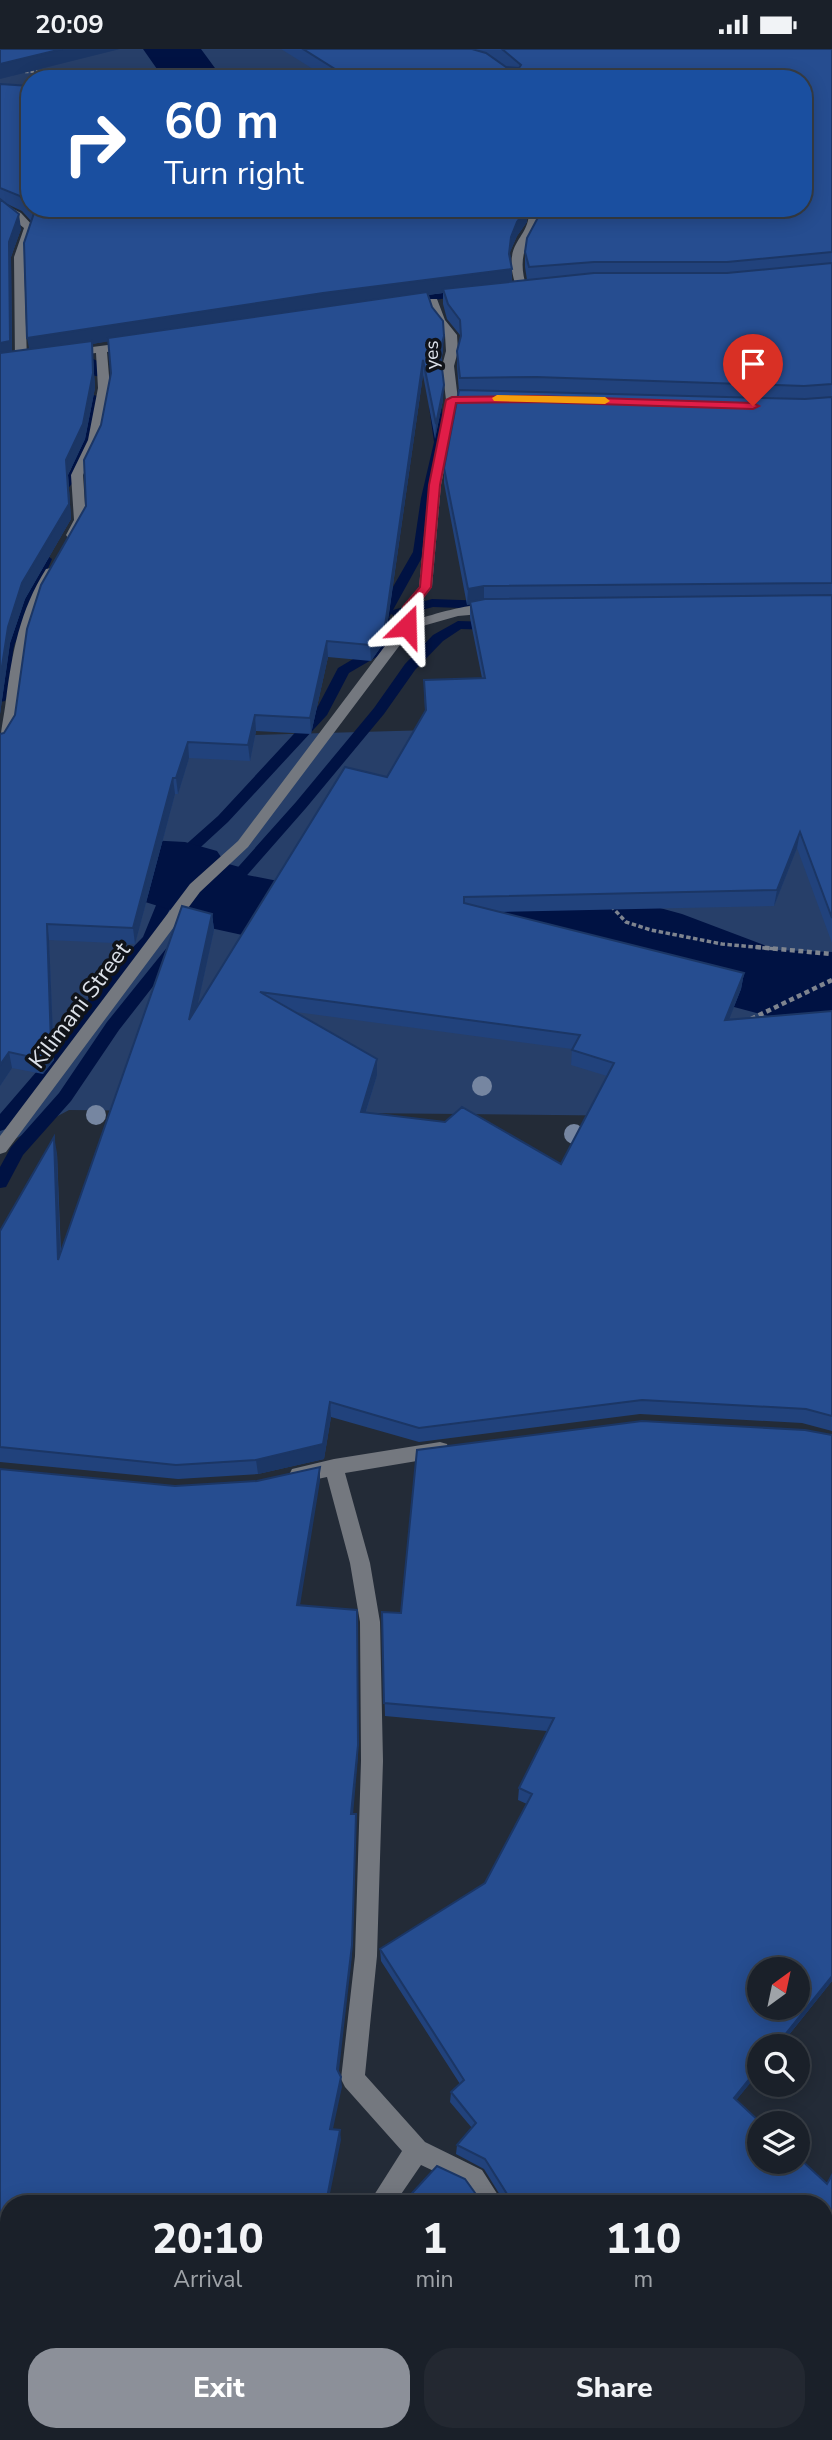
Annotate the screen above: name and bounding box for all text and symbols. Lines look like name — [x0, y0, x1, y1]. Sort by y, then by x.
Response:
text: 20:09 — [35, 7, 104, 42]
text: 60 m — [164, 88, 279, 155]
icon: right — [49, 98, 140, 189]
text: Turn right — [164, 152, 304, 195]
pin — [723, 334, 783, 406]
street label: yes — [419, 340, 445, 370]
icon: arrive — [734, 345, 772, 383]
position arrow — [370, 589, 444, 663]
street label: Kilimani Street — [22, 935, 138, 1075]
north arrow — [747, 1957, 810, 2019]
map controls — [747, 1957, 810, 2174]
button: search — [747, 2034, 810, 2097]
button: layers — [747, 2111, 810, 2174]
text: 20:10 — [152, 2211, 264, 2268]
text: 1 — [422, 2211, 447, 2268]
text: 110 — [606, 2211, 681, 2268]
text: Arrival — [173, 2264, 242, 2295]
text: min — [416, 2264, 454, 2295]
text: m — [633, 2264, 653, 2295]
button: Exit — [28, 2348, 410, 2428]
button: Share — [424, 2348, 805, 2428]

